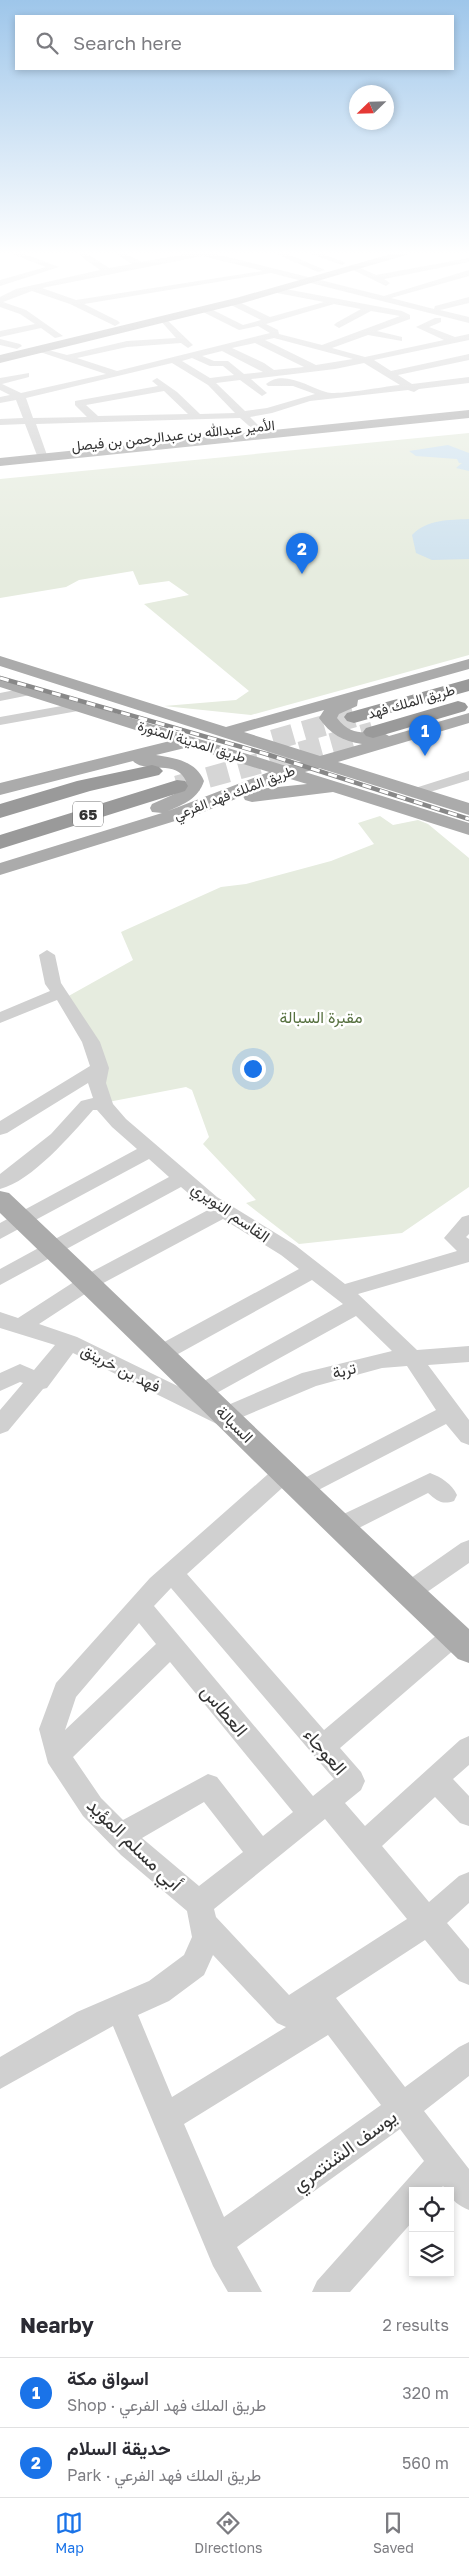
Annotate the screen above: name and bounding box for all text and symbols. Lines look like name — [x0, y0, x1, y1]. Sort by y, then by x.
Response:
search box — [15, 15, 454, 70]
icon: search — [33, 29, 61, 57]
text: Search here — [73, 31, 182, 54]
north arrow — [349, 85, 394, 130]
street label: الأمير عبدالله بن عبدالرحمن بن فيصل — [70, 416, 276, 455]
pin: 2 — [286, 533, 318, 574]
street label: طريق الملك فهد — [365, 680, 457, 723]
pin: 1 — [409, 715, 441, 756]
street label: طريق المدينة المنورة — [136, 716, 248, 766]
street label: طريق الملك فهد الفرعي — [171, 761, 298, 827]
road number: 65 — [73, 802, 103, 826]
park label: مقبرة السبالة — [280, 1007, 362, 1028]
your location — [240, 1056, 266, 1082]
street label: القاسم النويري — [186, 1178, 274, 1250]
street label: فهد بن خرينق — [78, 1339, 164, 1397]
street label: تربة — [330, 1357, 358, 1384]
street label: السبالة — [212, 1401, 258, 1447]
street label: العطاس — [196, 1679, 253, 1741]
street label: العوجاء — [299, 1723, 353, 1780]
street label: أبي مسلم المؤيد — [79, 1793, 187, 1899]
street label: يوسف الشنتمري — [287, 2104, 404, 2200]
map controls — [409, 2187, 454, 2277]
button: locate — [409, 2187, 454, 2232]
button: layers — [409, 2232, 454, 2277]
text: Nearby — [20, 2312, 94, 2338]
text: 2 results — [383, 2315, 449, 2335]
text: اسواق مكة — [67, 2366, 149, 2389]
text: 1 — [32, 2383, 40, 2403]
text: 320 m — [402, 2383, 449, 2403]
text: Shop · طريق الملك فهد الفرعي — [67, 2395, 266, 2415]
text: حديقة السلام — [67, 2436, 171, 2459]
text: 2 — [31, 2453, 41, 2473]
text: 560 m — [402, 2453, 449, 2473]
text: Park · طريق الملك فهد الفرعي — [67, 2465, 261, 2485]
tab: Map — [55, 2509, 84, 2556]
tab: Directions — [194, 2509, 263, 2556]
tab: Saved — [373, 2509, 414, 2556]

